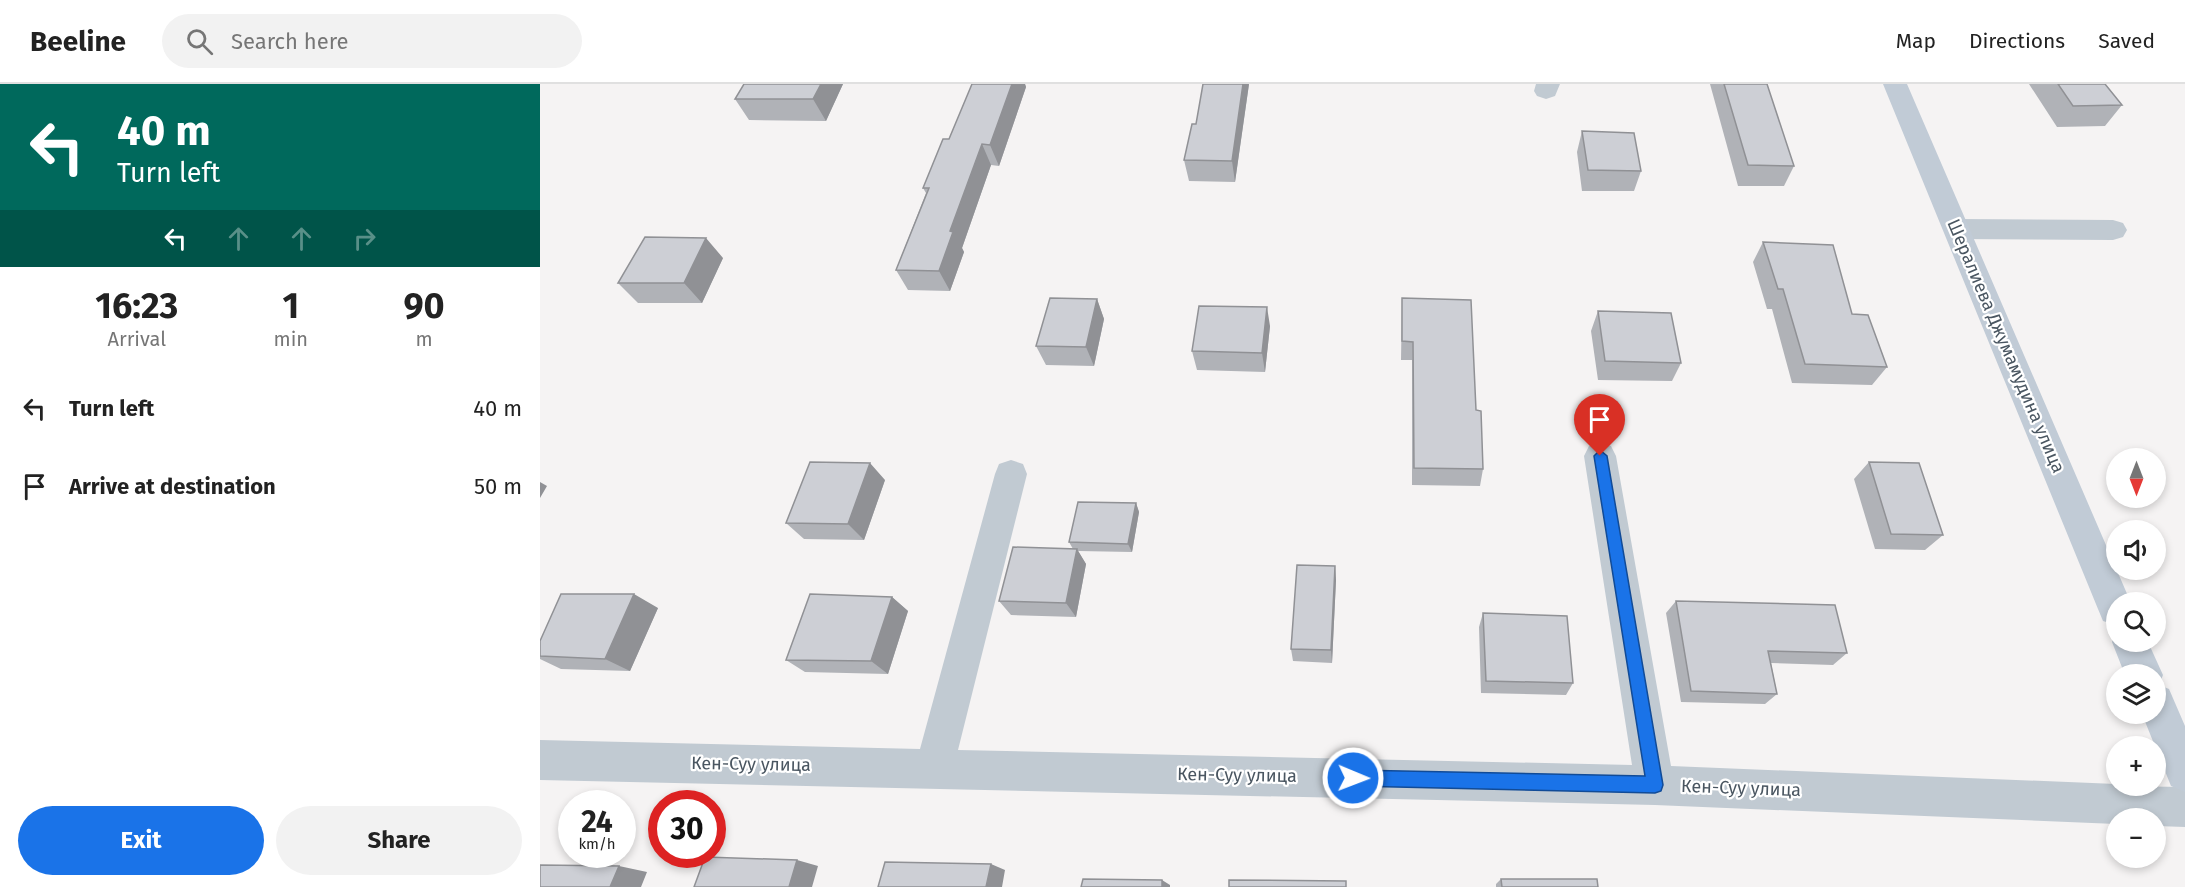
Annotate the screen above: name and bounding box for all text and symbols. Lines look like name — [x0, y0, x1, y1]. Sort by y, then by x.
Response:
search box — [162, 14, 582, 68]
text: Beeline — [30, 25, 126, 58]
icon: search — [183, 25, 216, 58]
text: Search here — [231, 28, 349, 55]
text: Map — [1896, 28, 1936, 54]
text: Directions — [1969, 28, 2065, 54]
text: Saved — [2098, 28, 2155, 54]
text: 40 m — [117, 106, 211, 156]
icon: left — [18, 108, 96, 186]
text: Turn left — [117, 157, 220, 189]
street label: Шералиева Джумамудина улица — [1942, 216, 2070, 476]
icon: left — [159, 222, 192, 255]
icon: ahead — [222, 222, 255, 255]
icon: ahead — [285, 222, 318, 255]
icon: right — [348, 222, 381, 255]
text: 16:23 — [95, 284, 178, 328]
text: 1 — [282, 284, 299, 328]
text: 90 — [403, 284, 445, 328]
text: Arrival — [107, 327, 166, 351]
text: min — [274, 327, 308, 351]
text: m — [415, 327, 433, 351]
icon: left — [18, 392, 51, 425]
pin — [1574, 394, 1625, 456]
text: Turn left — [69, 395, 154, 422]
text: 40 m — [473, 395, 522, 422]
icon: arrive — [1583, 403, 1616, 436]
north arrow — [2106, 448, 2166, 508]
map controls — [2106, 448, 2166, 868]
icon: arrive — [18, 470, 51, 503]
text: Arrive at destination — [69, 473, 276, 500]
text: 50 m — [474, 473, 522, 500]
button: sound — [2106, 520, 2166, 580]
button: search — [2106, 592, 2166, 652]
button: layers — [2106, 664, 2166, 724]
button: + — [2106, 736, 2166, 796]
position arrow — [1321, 746, 1385, 810]
street label: Кен-Суу улица — [691, 752, 811, 776]
street label: Кен-Суу улица — [1177, 763, 1297, 787]
street label: Кен-Суу улица — [1681, 775, 1801, 801]
speed limit sign: 30 — [648, 790, 726, 868]
text: 24 — [581, 804, 613, 840]
button: Exit — [18, 806, 264, 875]
button: Share — [276, 806, 522, 875]
button: − — [2106, 808, 2166, 868]
text: km/h — [578, 835, 616, 853]

